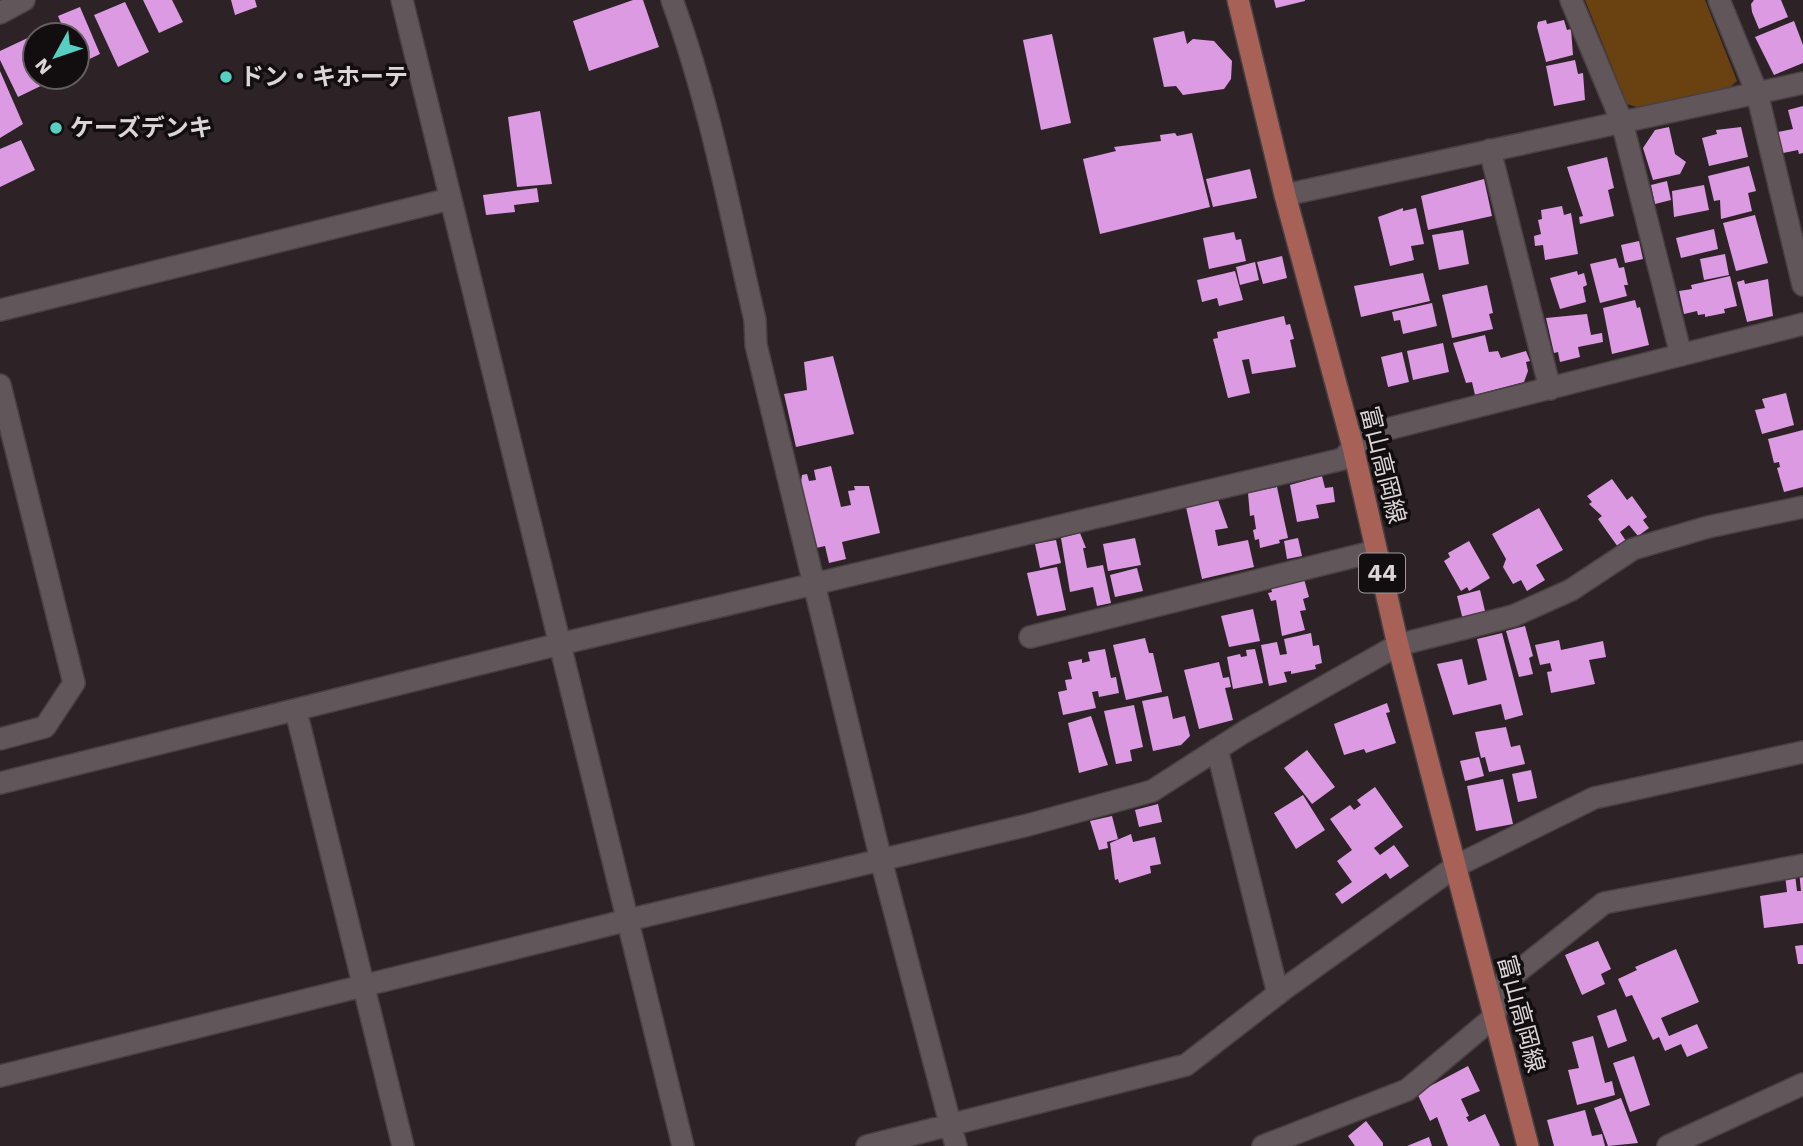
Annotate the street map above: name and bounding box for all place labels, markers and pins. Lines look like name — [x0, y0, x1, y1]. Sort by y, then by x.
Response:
place label: ドン・キホーテ — [240, 63, 408, 91]
marker: ドン・キホーテ — [218, 69, 234, 85]
place label: ケーズデンキ — [70, 114, 213, 142]
marker: ケーズデンキ — [48, 120, 64, 136]

